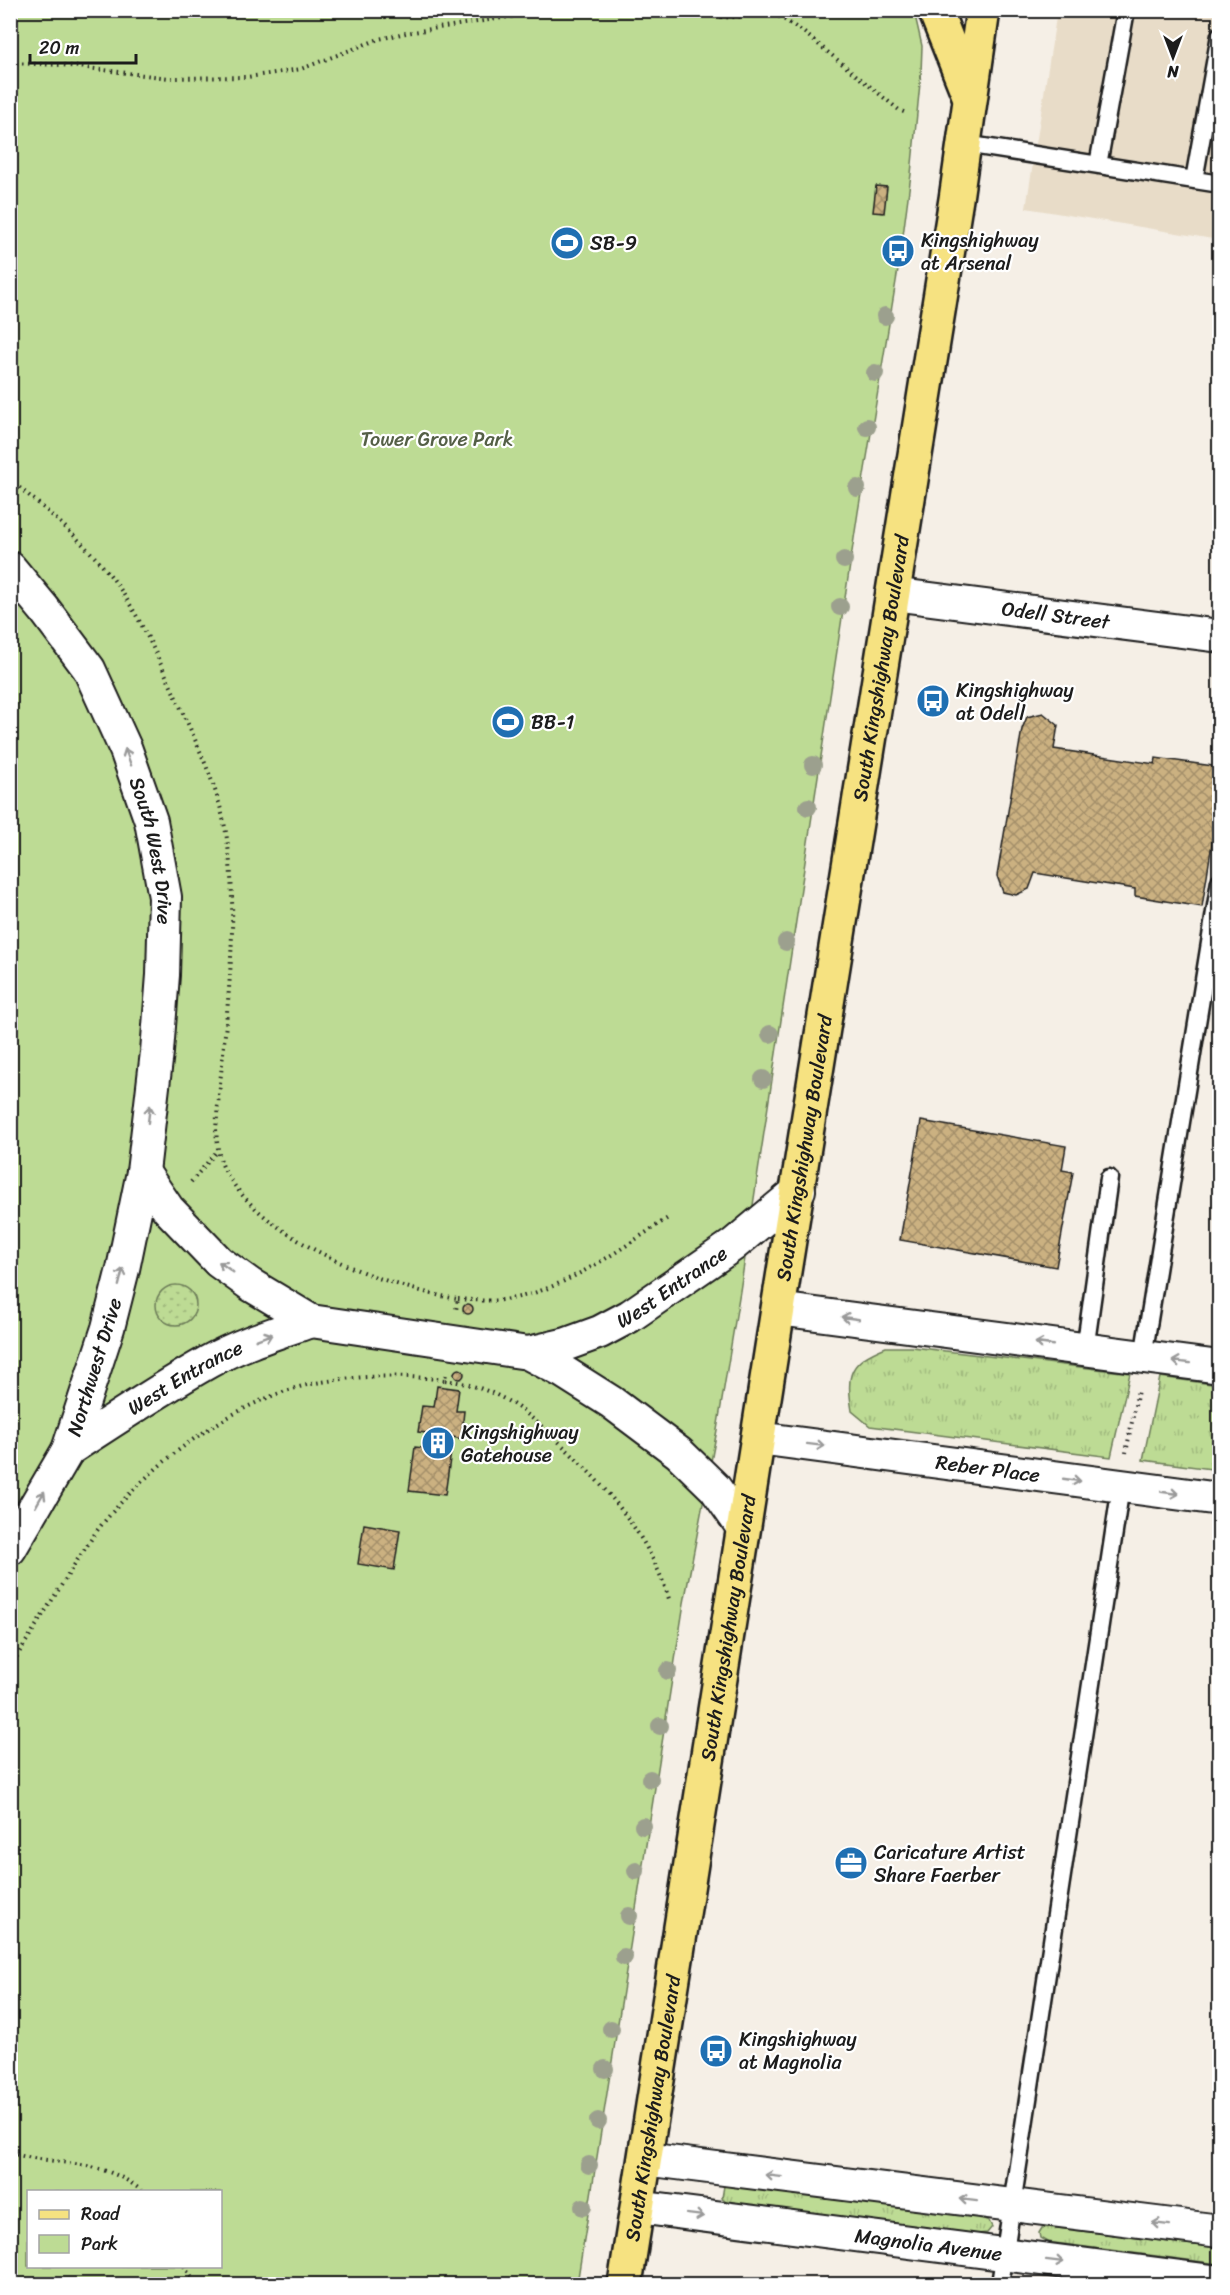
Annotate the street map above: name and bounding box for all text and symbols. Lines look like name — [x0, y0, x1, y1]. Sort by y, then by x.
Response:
scale bar — [30, 27, 136, 65]
north arrow — [1143, 27, 1203, 87]
text: 20 m — [39, 32, 79, 64]
text: N — [1167, 57, 1180, 86]
place label: Kingshighway at Arsenal — [921, 223, 1039, 281]
sports icon: SB-9 — [549, 225, 585, 261]
place label: SB-9 — [590, 226, 637, 261]
bus stop icon: Kingshighway at Arsenal — [880, 233, 916, 269]
park label: Tower Grove Park — [361, 422, 513, 457]
street label: South Kingshighway Boulevard — [843, 531, 920, 804]
street label: Odell Street — [1000, 591, 1113, 640]
place label: Kingshighway at Odell — [956, 673, 1074, 731]
bus stop icon: Kingshighway at Odell — [915, 683, 951, 719]
sports icon: BB-1 — [490, 704, 526, 740]
place label: BB-1 — [531, 705, 574, 740]
one-way arrow — [122, 748, 133, 766]
street label: South West Drive — [119, 772, 182, 925]
street label: South Kingshighway Boulevard — [766, 1011, 843, 1284]
one-way arrow — [144, 1104, 155, 1124]
street label: West Entrance — [610, 1237, 735, 1338]
one-way arrow — [218, 1261, 234, 1273]
one-way arrow — [115, 1268, 127, 1287]
street label: Northwest Drive — [57, 1294, 132, 1441]
one-way arrow — [841, 1313, 861, 1324]
street label: West Entrance — [120, 1330, 249, 1425]
one-way arrow — [254, 1331, 272, 1342]
one-way arrow — [1034, 1338, 1054, 1349]
one-way arrow — [1172, 1356, 1192, 1367]
place label: Kingshighway Gatehouse — [461, 1415, 579, 1473]
building icon: Kingshighway Gatehouse — [420, 1425, 456, 1461]
one-way arrow — [806, 1440, 826, 1451]
street label: Reber Place — [934, 1445, 1042, 1493]
one-way arrow — [1062, 1474, 1081, 1485]
one-way arrow — [1160, 1488, 1179, 1499]
one-way arrow — [35, 1491, 47, 1508]
street label: South Kingshighway Boulevard — [690, 1491, 767, 1764]
place label: Caricature Artist Share Faerber — [874, 1835, 1026, 1893]
office icon: Caricature Artist Share Faerber — [833, 1845, 869, 1881]
street label: South Kingshighway Boulevard — [615, 1971, 691, 2244]
place label: Kingshighway at Magnolia — [739, 2022, 857, 2080]
bus stop icon: Kingshighway at Magnolia — [698, 2033, 734, 2069]
one-way arrow — [765, 2170, 785, 2181]
legend — [27, 2190, 222, 2268]
one-way arrow — [959, 2194, 978, 2205]
text: Road — [81, 2198, 121, 2230]
one-way arrow — [685, 2209, 704, 2220]
street label: Magnolia Avenue — [853, 2218, 1004, 2272]
one-way arrow — [1152, 2218, 1172, 2229]
text: Park — [81, 2228, 118, 2260]
one-way arrow — [1045, 2256, 1064, 2267]

